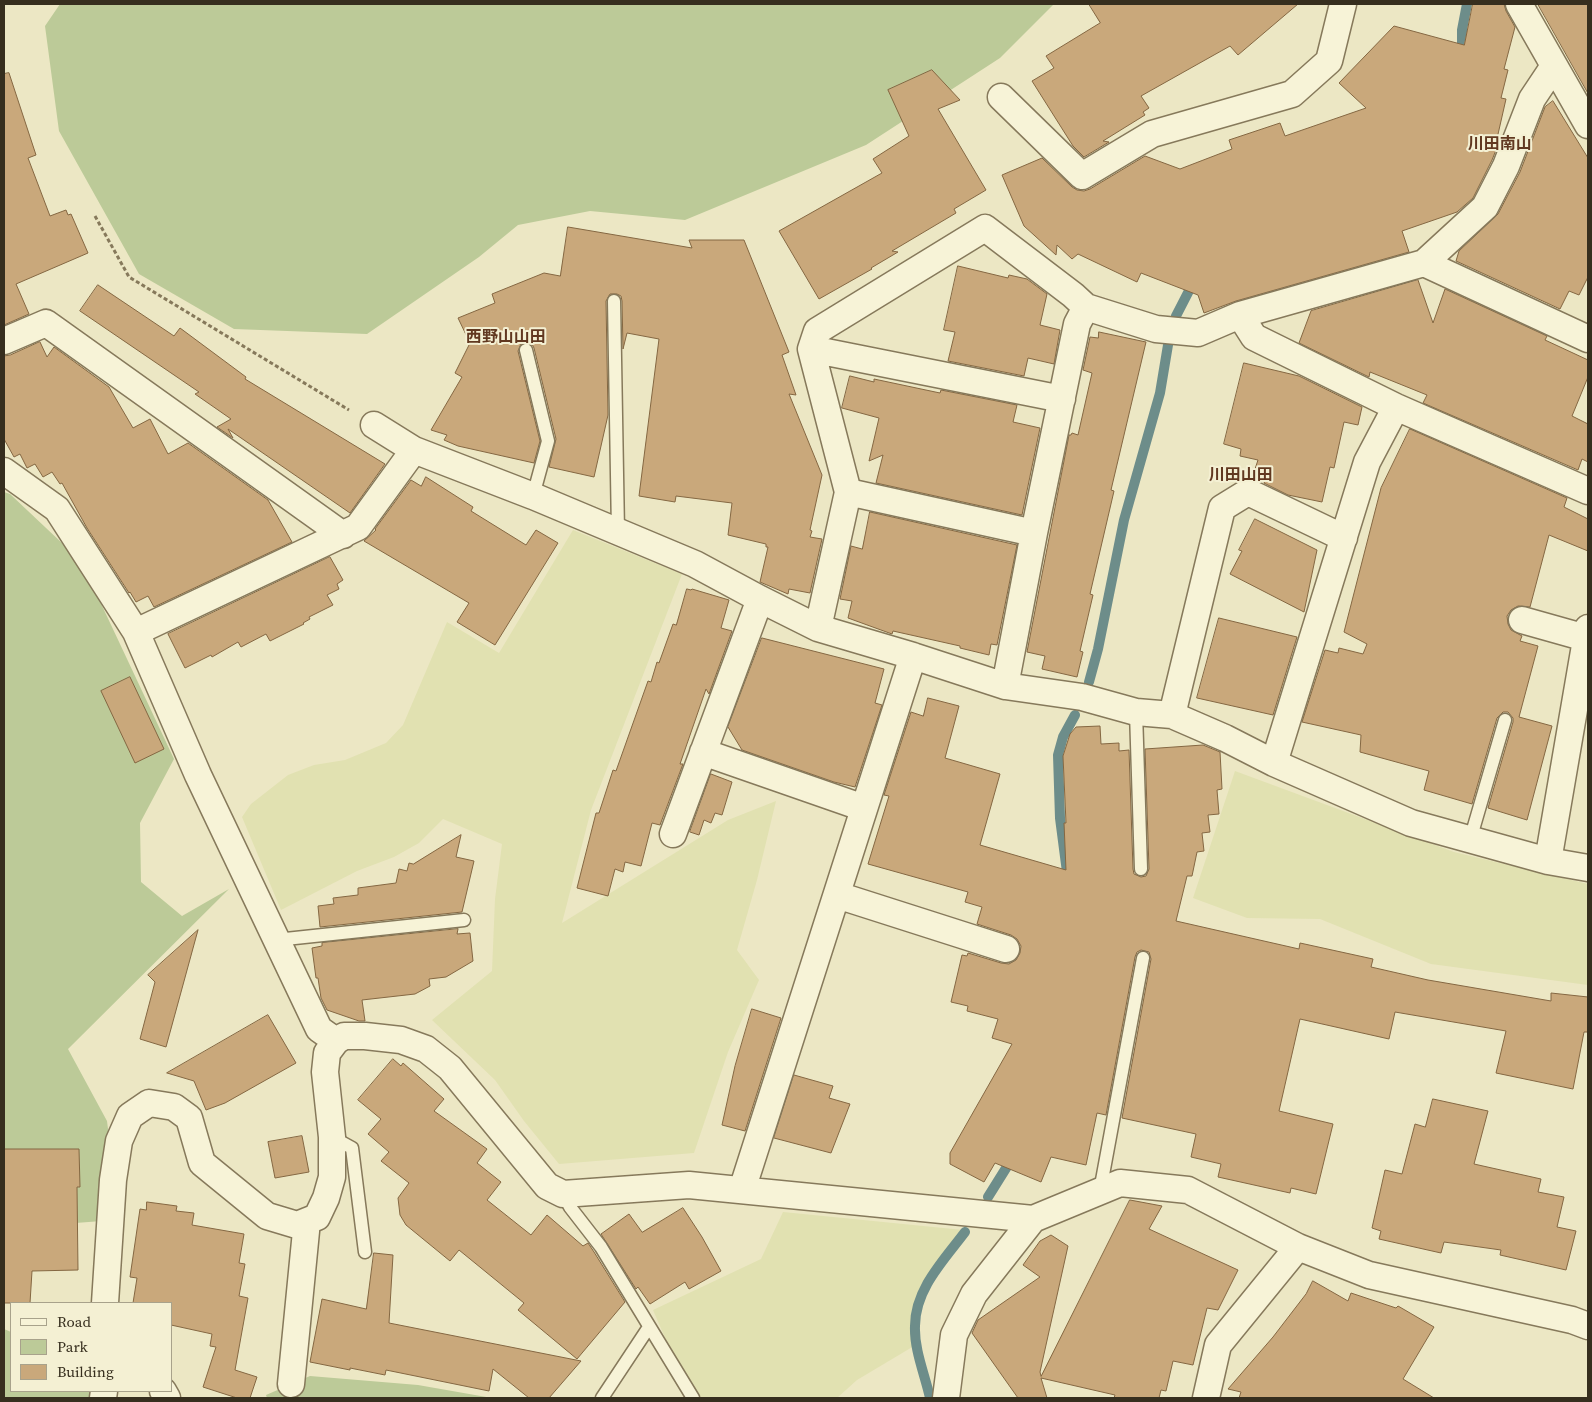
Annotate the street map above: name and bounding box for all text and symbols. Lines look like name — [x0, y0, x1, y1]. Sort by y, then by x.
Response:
district label: 川田南山 — [1468, 135, 1532, 155]
district label: 西野山山田 — [466, 328, 546, 348]
district label: 川田山田 — [1209, 466, 1273, 486]
legend — [10, 1302, 172, 1392]
text: Road — [57, 1311, 91, 1332]
text: Park — [57, 1336, 88, 1357]
text: Building — [57, 1361, 114, 1382]

